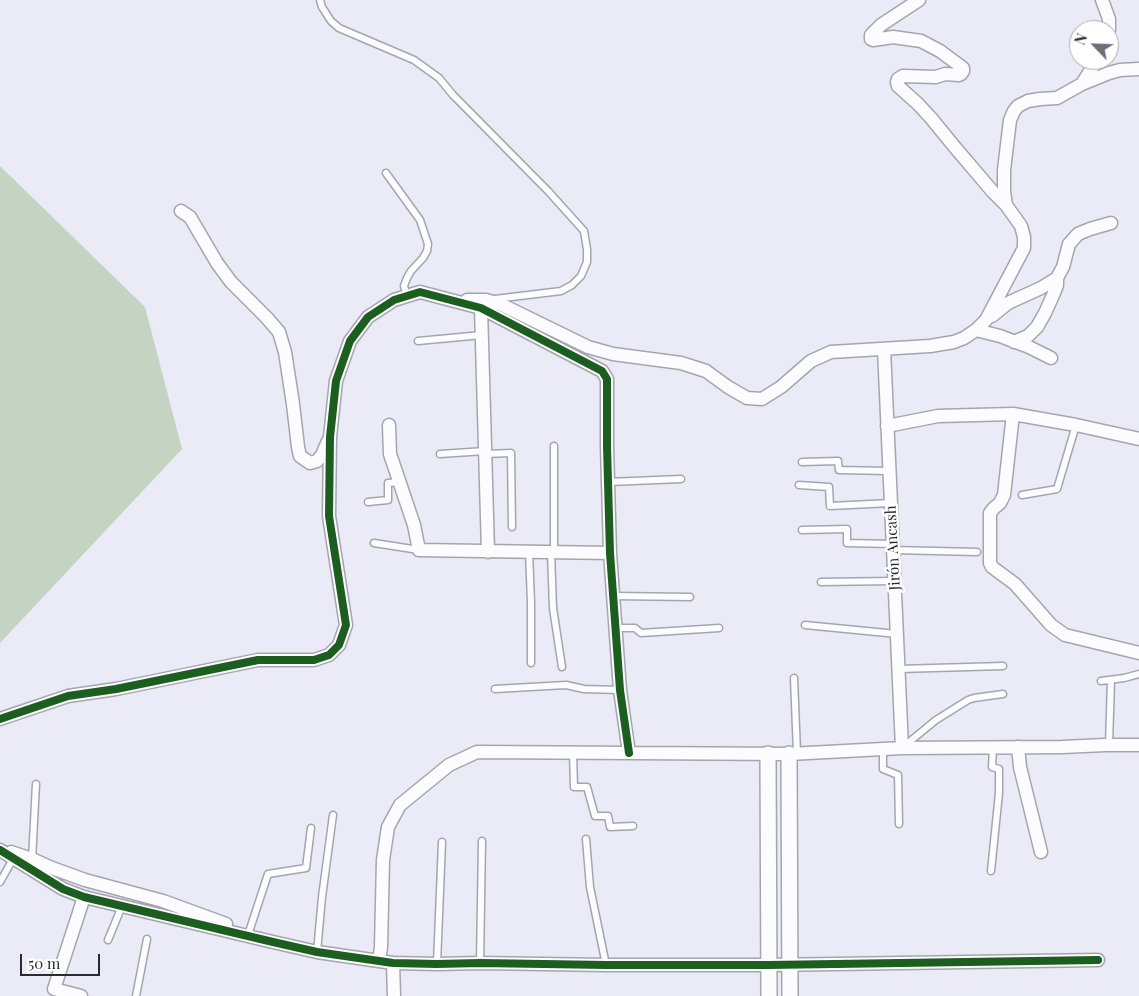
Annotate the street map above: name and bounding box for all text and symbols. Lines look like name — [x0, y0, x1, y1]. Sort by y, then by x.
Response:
north arrow — [1069, 20, 1119, 70]
text: N — [1070, 31, 1091, 48]
street label: Jirón Ancash — [882, 505, 904, 591]
scale bar — [22, 944, 102, 976]
text: 50 m — [28, 953, 60, 973]

